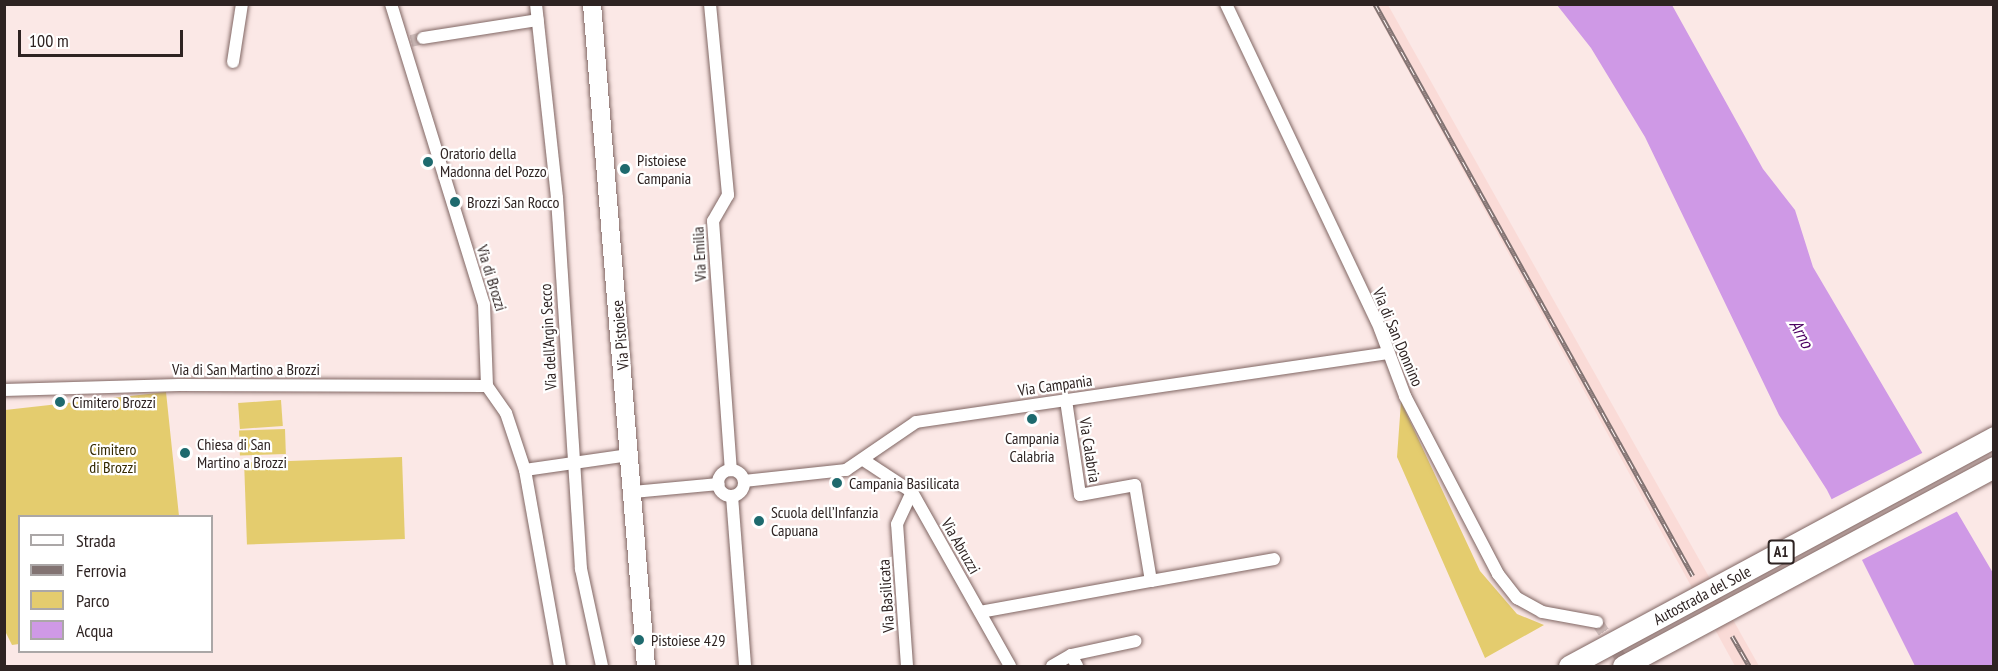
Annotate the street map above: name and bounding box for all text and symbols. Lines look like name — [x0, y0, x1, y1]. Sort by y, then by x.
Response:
scale bar — [21, 18, 186, 56]
text: 100 m — [29, 29, 69, 52]
place label: Oratorio della Madonna del Pozzo — [440, 143, 547, 181]
place label: Pistoiese Campania — [637, 150, 691, 188]
marker: Oratorio della Madonna del Pozzo — [421, 155, 435, 169]
marker: Pistoiese Campania — [618, 162, 632, 176]
place label: Brozzi San Rocco — [467, 192, 559, 212]
marker: Brozzi San Rocco — [448, 195, 462, 209]
street label: Via Emilia — [688, 226, 710, 282]
street label: Via di Brozzi — [473, 243, 511, 313]
street label: Via dell'Argin Secco — [536, 283, 560, 391]
street label: Via di San Donnino — [1369, 285, 1427, 389]
street label: Via Pistoiese — [607, 299, 633, 371]
water label: Arno — [1784, 316, 1818, 352]
street label: Via di San Martino a Brozzi — [172, 359, 320, 379]
street label: Via Campania — [1017, 370, 1093, 400]
place label: Cimitero Brozzi — [72, 392, 156, 412]
marker: Cimitero Brozzi — [53, 395, 67, 409]
marker: Campania Calabria — [1025, 412, 1039, 426]
street label: Via Calabria — [1075, 416, 1105, 484]
place label: Campania Calabria — [1005, 428, 1059, 466]
place label: Chiesa di San Martino a Brozzi — [197, 434, 287, 472]
park label: Cimitero di Brozzi — [89, 439, 137, 477]
marker: Chiesa di San Martino a Brozzi — [178, 446, 192, 460]
place label: Campania Basilicata — [849, 473, 959, 493]
marker: Campania Basilicata — [830, 476, 844, 490]
place label: Scuola dell’Infanzia Capuana — [771, 502, 878, 540]
marker: Scuola dell’Infanzia Capuana — [752, 514, 766, 528]
legend — [18, 515, 213, 653]
street label: Via Abruzzi — [937, 515, 985, 577]
text: Strada — [76, 529, 116, 552]
road number: A1 — [1768, 540, 1794, 564]
text: Ferrovia — [76, 559, 126, 582]
street label: Via Basilicata — [874, 559, 898, 633]
street label: Autostrada del Sole — [1650, 561, 1754, 629]
text: Parco — [76, 589, 110, 612]
text: Acqua — [76, 619, 113, 642]
place label: Pistoiese 429 — [651, 630, 725, 650]
marker: Pistoiese 429 — [632, 633, 646, 647]

